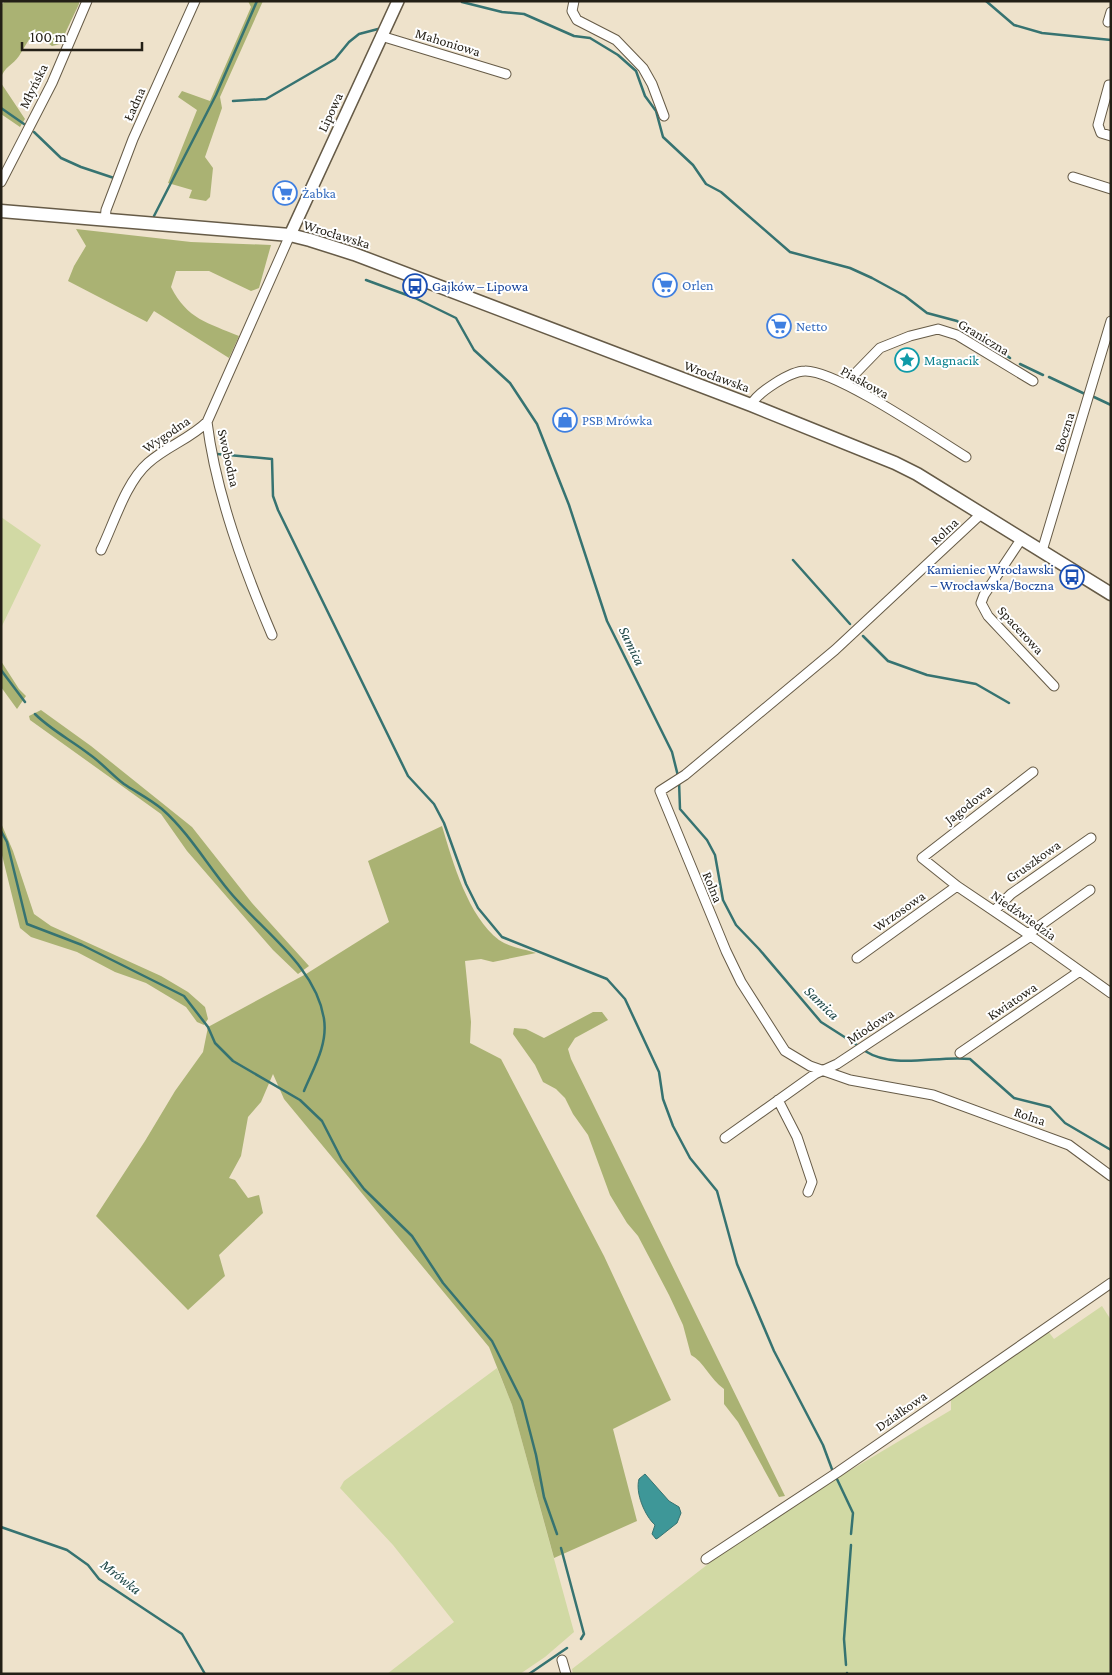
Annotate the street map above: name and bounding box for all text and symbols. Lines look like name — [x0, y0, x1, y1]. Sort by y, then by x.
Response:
scale bar — [22, 20, 142, 52]
street label: Mahoniowa — [413, 25, 483, 60]
text: 100 m — [30, 29, 67, 45]
street label: Młyńska — [15, 60, 51, 111]
street label: Ładna — [120, 84, 149, 123]
street label: Lipowa — [314, 89, 346, 134]
supermarket icon: Żabka — [272, 180, 298, 206]
place label: Żabka — [302, 185, 337, 201]
street label: Wrocławska — [302, 216, 373, 252]
supermarket icon: Orlen — [652, 272, 678, 298]
bus stop icon: Gajków – Lipowa — [402, 273, 428, 299]
place label: Orlen — [682, 277, 714, 293]
place label: Gajków – Lipowa — [432, 278, 529, 295]
supermarket icon: Netto — [766, 313, 792, 339]
street label: Graniczna — [955, 315, 1013, 359]
place label: Netto — [796, 318, 827, 334]
place icon: Magnacik — [894, 347, 920, 373]
place label: Magnacik — [924, 352, 979, 368]
street label: Wrocławska — [682, 357, 753, 395]
street label: Piaskowa — [838, 362, 892, 402]
shop icon: PSB Mrówka — [552, 407, 578, 433]
street label: Boczna — [1050, 410, 1078, 454]
street label: Wygodna — [139, 412, 193, 456]
place label: PSB Mrówka — [582, 412, 653, 428]
street label: Swobodna — [215, 427, 244, 489]
street label: Rolna — [927, 514, 962, 548]
place label: Kamieniec Wrocławski – Wrocławska/Boczna — [927, 561, 1055, 593]
bus stop icon: Kamieniec Wrocławski – Wrocławska/Boczna — [1059, 564, 1085, 590]
street label: Spacerowa — [995, 602, 1048, 658]
water label: Samica — [616, 624, 648, 668]
street label: Jagodowa — [940, 780, 995, 829]
street label: Gruszkowa — [1003, 836, 1064, 886]
street label: Rolna — [700, 869, 727, 905]
street label: Wrzosowa — [870, 887, 928, 935]
street label: Niedźwiedzia — [988, 887, 1060, 944]
street label: Kwiatowa — [984, 978, 1040, 1023]
water label: Samica — [802, 983, 842, 1023]
street label: Miodowa — [843, 1005, 897, 1047]
street label: Rolna — [1012, 1103, 1048, 1129]
street label: Działkowa — [872, 1387, 930, 1435]
water label: Mrówka — [97, 1556, 144, 1598]

